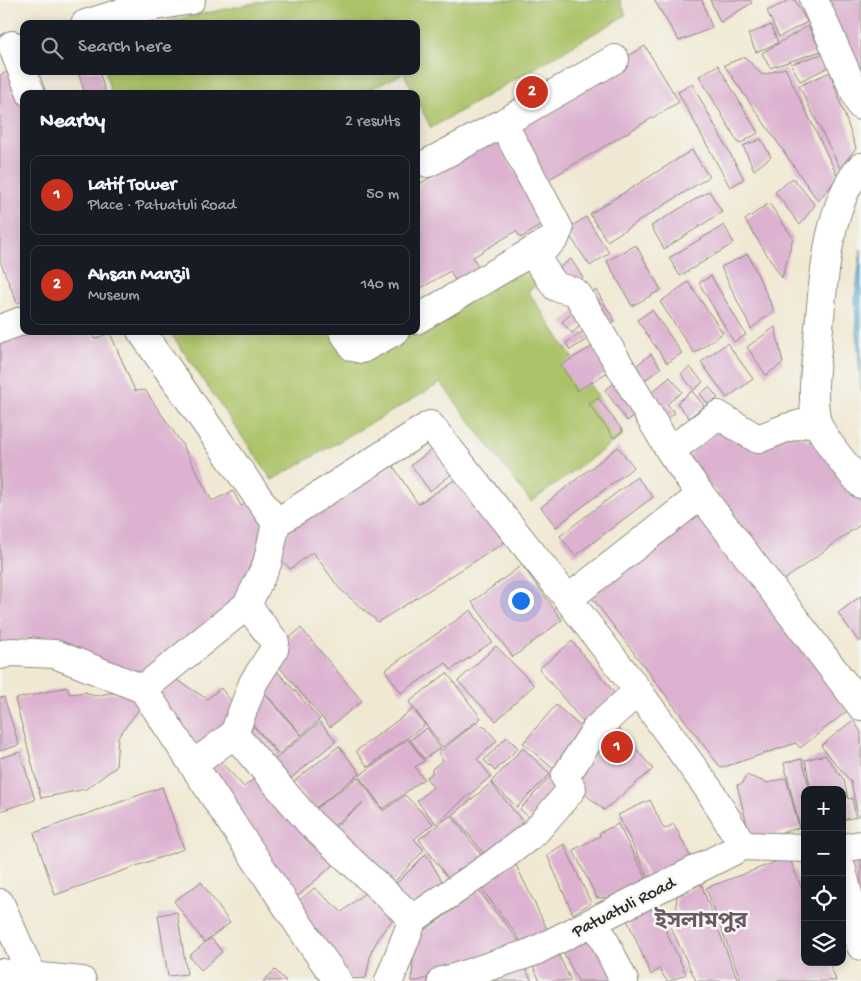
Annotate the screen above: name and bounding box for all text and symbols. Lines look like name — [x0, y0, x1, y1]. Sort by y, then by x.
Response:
search box — [20, 20, 420, 75]
icon: search — [38, 34, 66, 62]
text: Search here — [78, 36, 172, 59]
pin: 2 — [516, 73, 548, 111]
text: Nearby — [40, 110, 105, 135]
text: 2 results — [345, 113, 400, 132]
text: Latif Tower — [88, 174, 176, 197]
text: 1 — [54, 186, 60, 205]
text: 50 m — [366, 186, 399, 205]
text: Place · Patuatuli Road — [88, 197, 236, 216]
text: Ahsan Manzil — [88, 264, 190, 287]
text: 2 — [53, 276, 61, 295]
text: 140 m — [361, 276, 399, 295]
text: Museum — [88, 287, 140, 306]
your location — [508, 588, 534, 614]
pin: 1 — [601, 728, 633, 766]
map controls — [801, 786, 846, 966]
button: + — [801, 786, 846, 831]
button: − — [801, 831, 846, 876]
street label: Patuatuli Road — [568, 873, 681, 944]
button: locate — [801, 876, 846, 921]
district label: ইসলামপুর — [654, 907, 748, 936]
button: layers — [801, 921, 846, 966]

